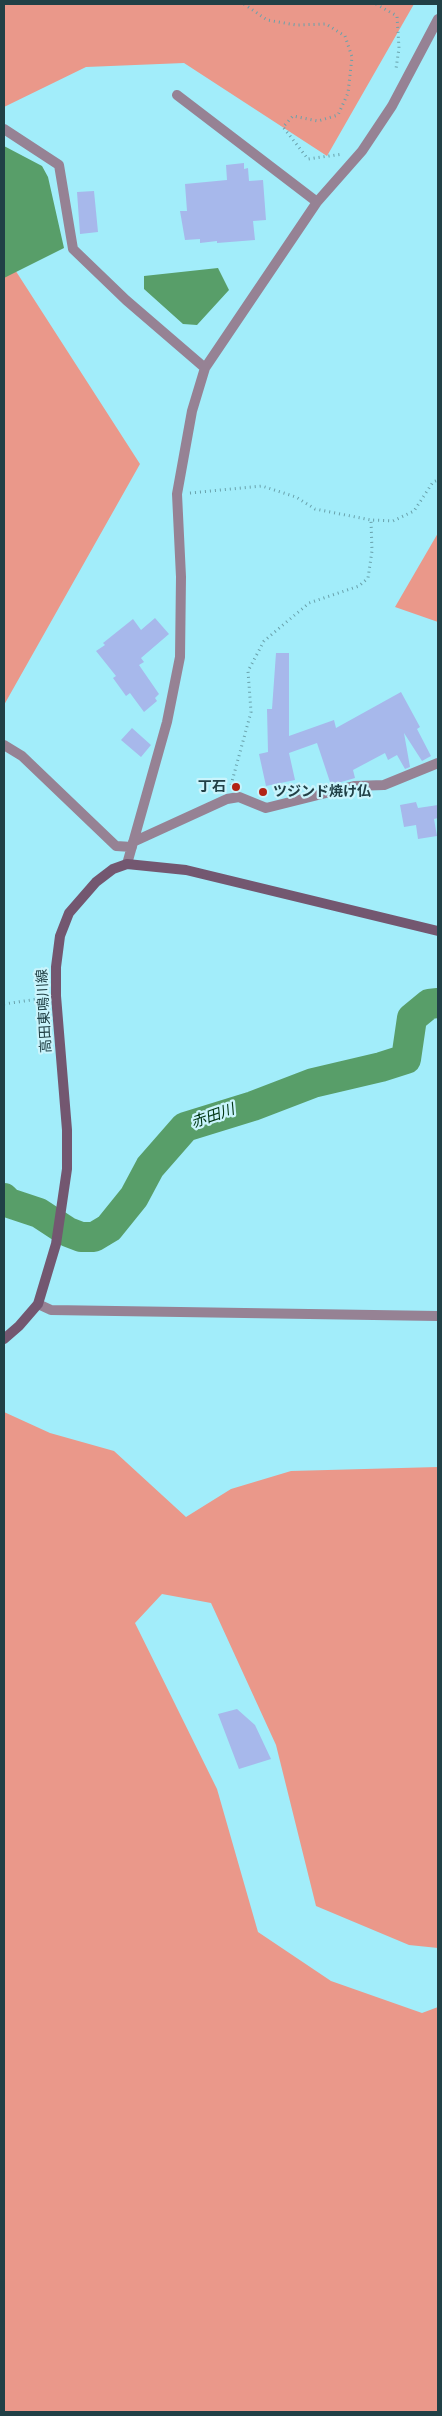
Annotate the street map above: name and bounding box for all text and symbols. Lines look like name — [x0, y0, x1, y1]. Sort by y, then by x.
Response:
place label: 丁石 — [198, 779, 226, 795]
marker: 丁石 — [230, 781, 242, 793]
place label: ツジンド焼け仏 — [273, 784, 371, 800]
marker: ツジンド焼け仏 — [257, 786, 269, 798]
street label: 高田東鳴川線 — [34, 969, 56, 1053]
water label: 赤田川 — [189, 1101, 237, 1133]

